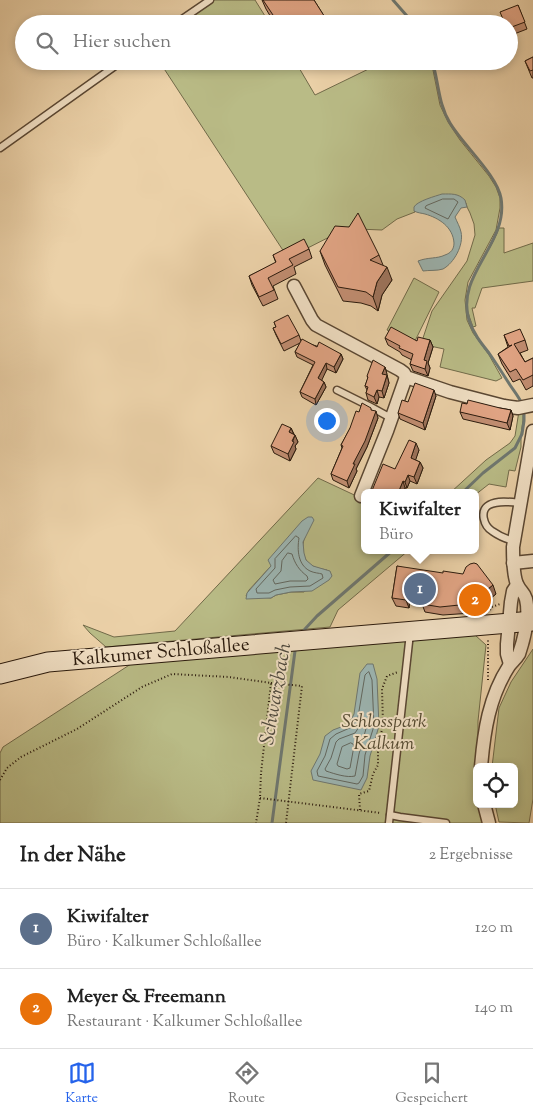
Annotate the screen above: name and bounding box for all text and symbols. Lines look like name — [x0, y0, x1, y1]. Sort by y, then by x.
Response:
search box — [15, 15, 518, 70]
icon: search — [33, 29, 61, 57]
text: Hier suchen — [73, 29, 171, 56]
your location — [314, 408, 340, 434]
popup — [361, 489, 479, 554]
text: Kiwifalter — [379, 497, 461, 524]
text: Büro — [379, 524, 413, 547]
pin: 1 — [404, 570, 436, 608]
pin: 2 — [459, 581, 491, 619]
street label: Kalkumer Schloßallee — [71, 632, 251, 674]
water label: Schwarzbach — [254, 640, 300, 747]
park label: Schlosspark Kalkum — [341, 709, 427, 758]
map controls — [473, 763, 518, 808]
button: locate — [473, 763, 518, 808]
text: In der Nähe — [20, 841, 126, 871]
text: 2 Ergebnisse — [429, 844, 513, 867]
text: Kiwifalter — [67, 904, 149, 931]
text: 1 — [33, 917, 39, 940]
text: 120 m — [475, 917, 513, 940]
text: Büro · Kalkumer Schloßallee — [67, 931, 262, 954]
text: Meyer & Freemann — [67, 984, 226, 1011]
text: 2 — [32, 997, 40, 1020]
text: 140 m — [475, 997, 513, 1020]
text: Restaurant · Kalkumer Schloßallee — [67, 1011, 302, 1034]
tab: Karte — [65, 1059, 98, 1109]
tab: Route — [228, 1059, 265, 1109]
tab: Gespeichert — [395, 1059, 468, 1109]

